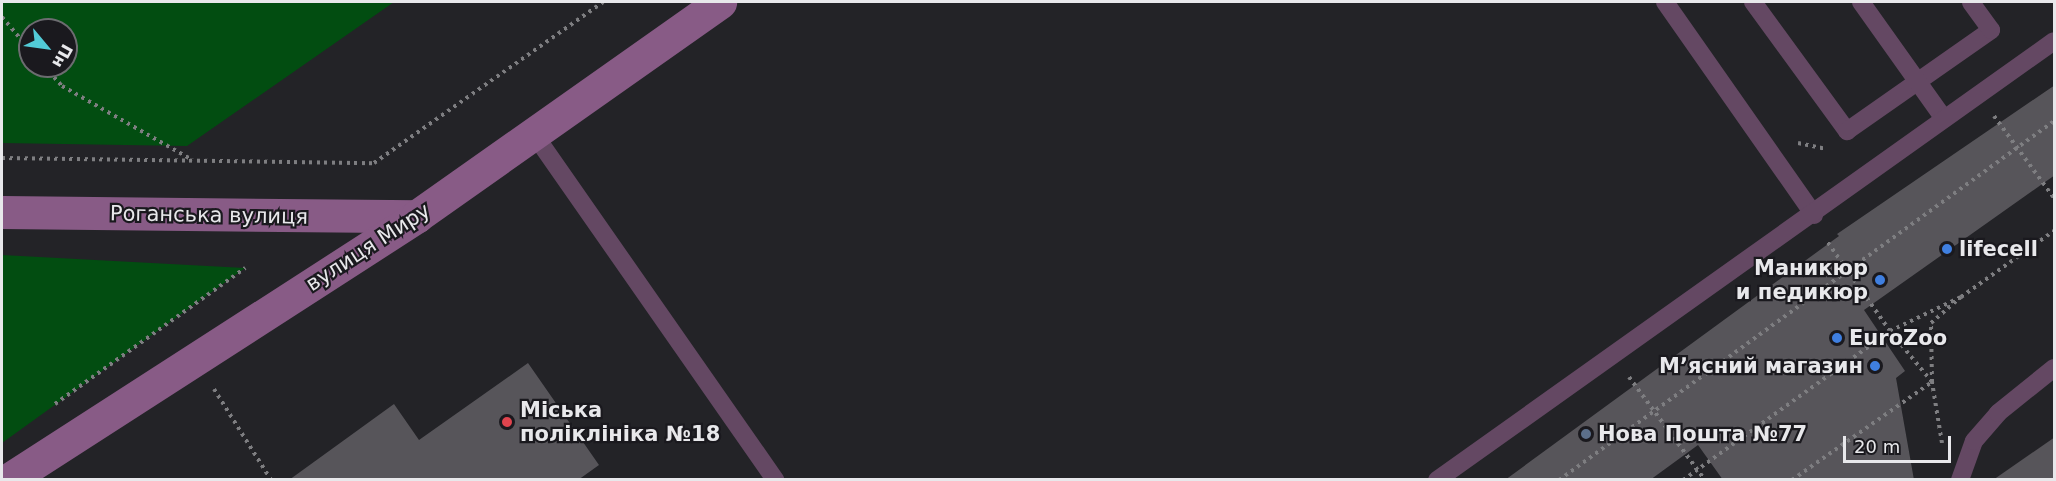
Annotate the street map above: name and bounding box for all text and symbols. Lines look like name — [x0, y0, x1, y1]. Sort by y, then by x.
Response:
north arrow — [18, 18, 78, 78]
text: Пн — [48, 41, 77, 71]
street label: вулиця Миру — [301, 197, 435, 297]
street label: Роганська вулиця — [110, 201, 308, 229]
place label: lifecell — [1959, 236, 2038, 262]
marker: lifecell — [1940, 242, 1954, 256]
place label: Маникюр и педикюр — [1736, 255, 1868, 305]
marker: Маникюр и педикюр — [1873, 273, 1887, 287]
place label: EuroZoo — [1849, 325, 1947, 351]
marker: EuroZoo — [1830, 331, 1844, 345]
place label: Мʼясний магазин — [1659, 353, 1863, 379]
marker: Мʼясний магазин — [1868, 359, 1882, 373]
place label: Міська поліклініка №18 — [520, 397, 720, 447]
marker: Міська поліклініка №18 — [498, 413, 516, 431]
place label: Нова Пошта №77 — [1598, 421, 1807, 447]
scale bar — [1846, 424, 1954, 462]
marker: Нова Пошта №77 — [1579, 427, 1593, 441]
text: 20 m — [1854, 436, 1900, 457]

